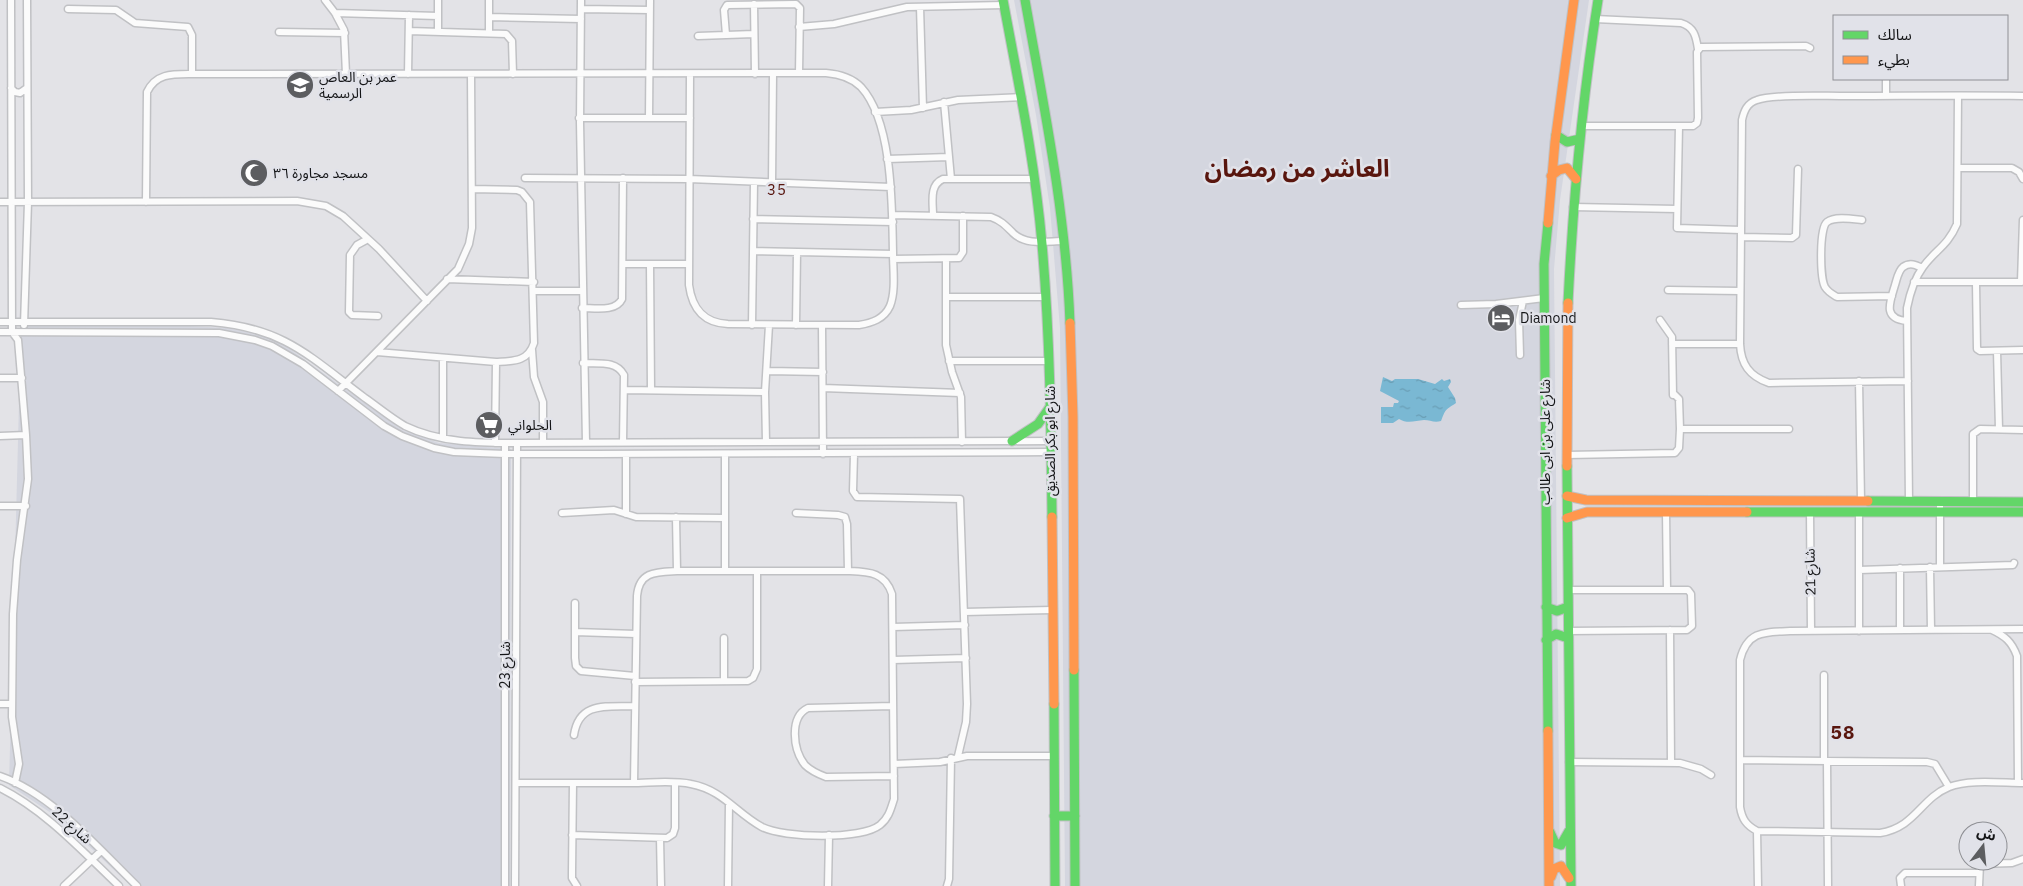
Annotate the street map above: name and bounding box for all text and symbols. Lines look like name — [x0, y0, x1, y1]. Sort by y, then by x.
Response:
legend — [1833, 15, 2008, 80]
text: سالك — [1878, 25, 1912, 44]
text: بطيء — [1878, 50, 1910, 71]
place label: عمر بن العاص الرسمية — [319, 68, 397, 102]
school or university icon: عمر بن العاص الرسمية — [285, 70, 315, 100]
district label: العاشر من رمضان — [1204, 152, 1390, 184]
mosque icon: مسجد مجاورة ٣٦ — [239, 158, 269, 188]
place label: مسجد مجاورة ٣٦ — [273, 164, 368, 182]
district label: 35 — [767, 180, 787, 199]
hotel icon: Diamond — [1486, 303, 1516, 333]
place label: Diamond — [1520, 309, 1577, 327]
street label: شارع على بن ابى طالب — [1536, 379, 1556, 505]
street label: شارع ابو بكر الصديق — [1041, 386, 1061, 496]
supermarket icon: الحلواني — [474, 410, 504, 440]
place label: الحلواني — [508, 416, 552, 436]
street label: شارع 21 — [1801, 548, 1821, 596]
street label: شارع 23 — [496, 641, 516, 689]
district label: 58 — [1831, 720, 1855, 744]
street label: شارع 22 — [47, 802, 96, 849]
north arrow — [1958, 821, 2008, 871]
text: ش — [1975, 822, 1998, 845]

